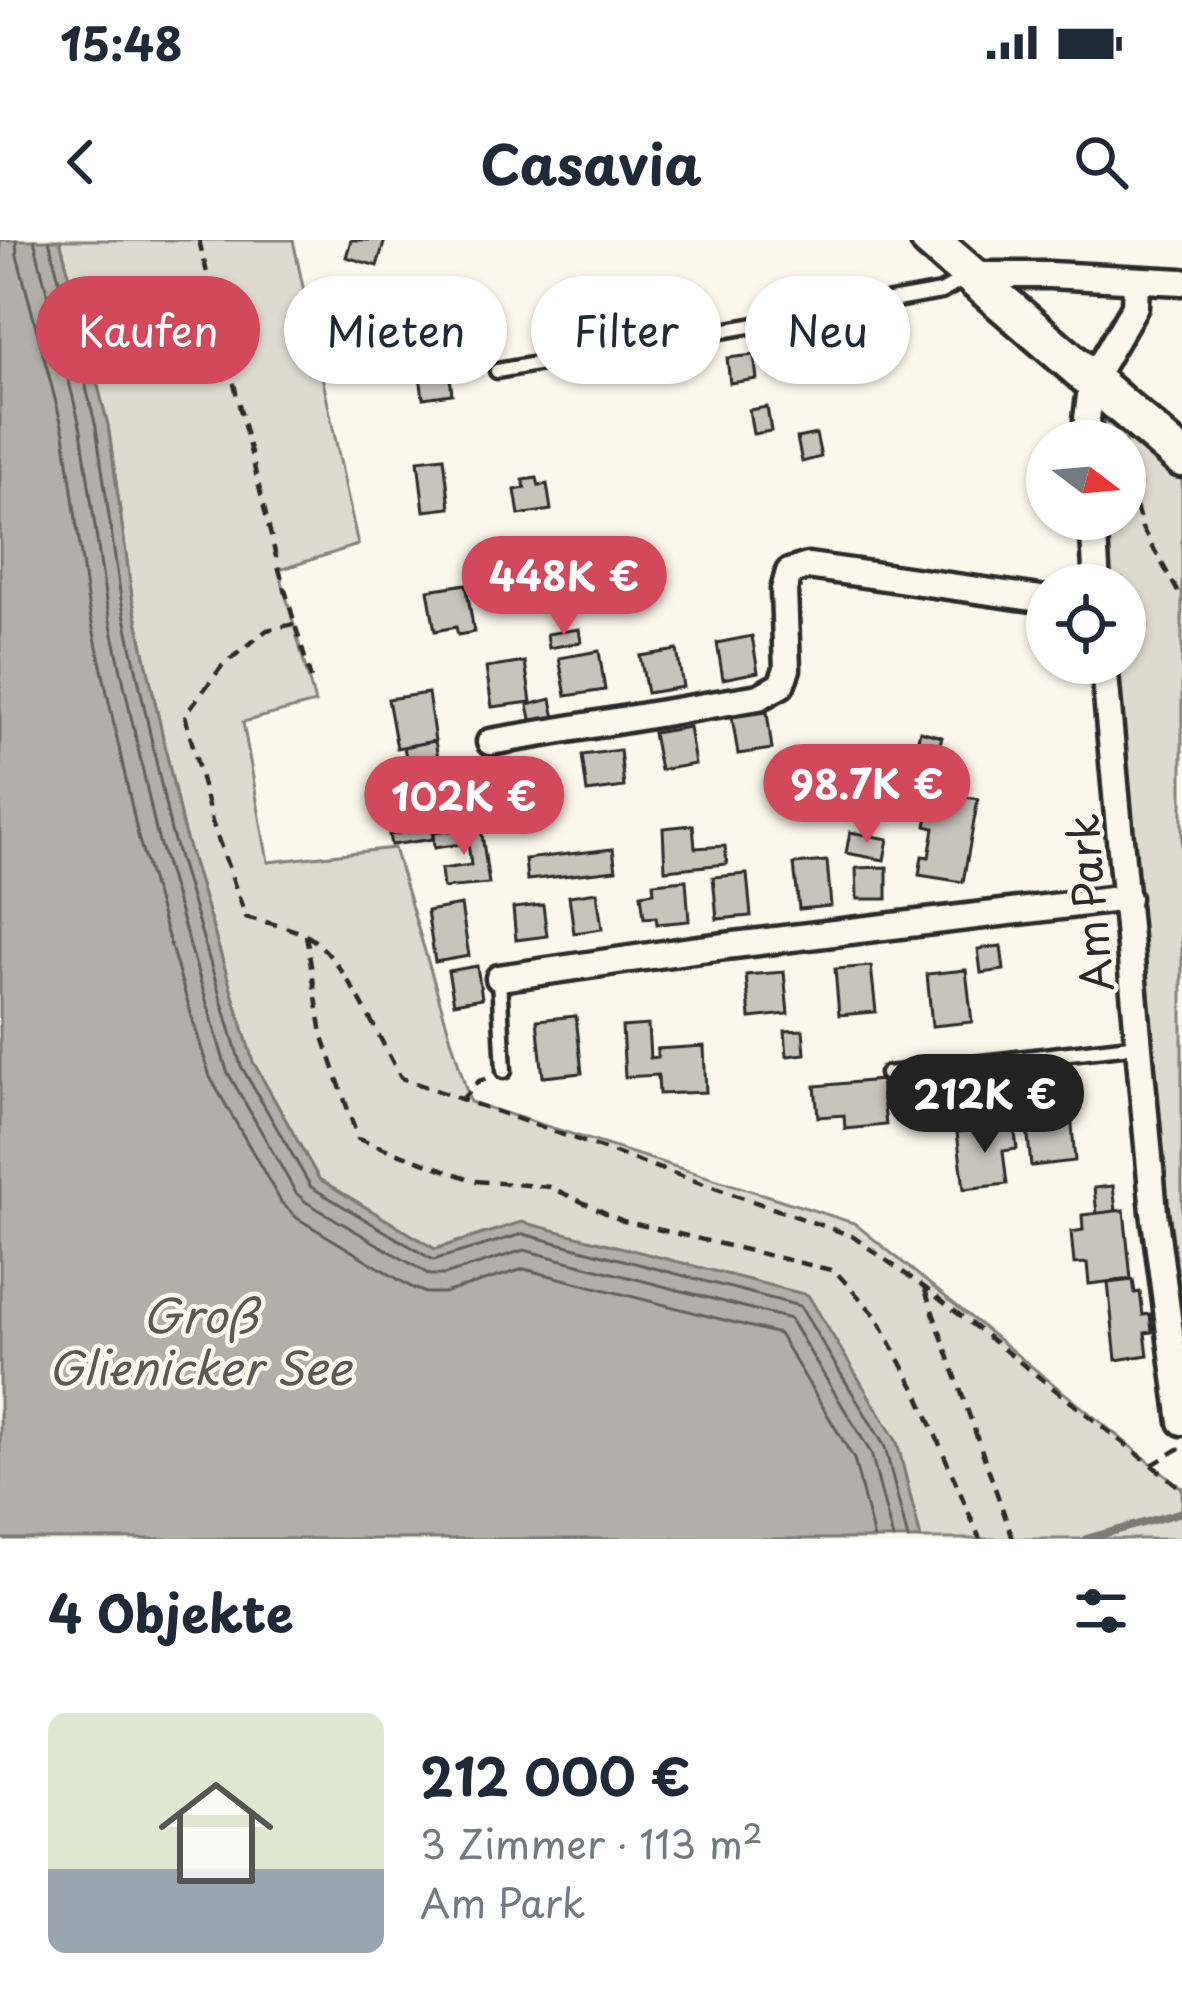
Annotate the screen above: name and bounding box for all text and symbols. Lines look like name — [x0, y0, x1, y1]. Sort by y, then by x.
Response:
text: 15:48 — [60, 8, 183, 76]
text: Casavia — [480, 122, 702, 203]
icon: back — [48, 129, 114, 195]
icon: search — [1068, 129, 1134, 195]
chip: Kaufen — [36, 276, 260, 384]
chip: Mieten — [284, 276, 507, 384]
chip: Filter — [531, 276, 721, 384]
chip: Neu — [745, 276, 910, 384]
north arrow — [1026, 420, 1146, 540]
map controls — [1026, 420, 1146, 684]
pin: 448K € — [466, 536, 662, 638]
text: 448K € — [489, 545, 639, 604]
button: locate — [1026, 564, 1146, 684]
pin: 98.7K € — [756, 744, 978, 846]
text: 98.7K € — [790, 753, 944, 812]
pin: 102K € — [366, 756, 562, 858]
text: 102K € — [391, 765, 537, 824]
street label: Am Park — [1049, 811, 1127, 995]
pin: 212K € — [887, 1054, 1083, 1156]
text: 212K € — [913, 1063, 1057, 1122]
water label: Groß Glienicker See — [48, 1280, 354, 1400]
text: 4 Objekte — [48, 1573, 294, 1650]
icon: filters — [1068, 1578, 1134, 1644]
text: 212 000 € — [420, 1736, 691, 1813]
icon: home — [144, 1761, 288, 1905]
text: 3 Zimmer · 113 m² — [420, 1813, 763, 1872]
text: Am Park — [420, 1872, 586, 1931]

